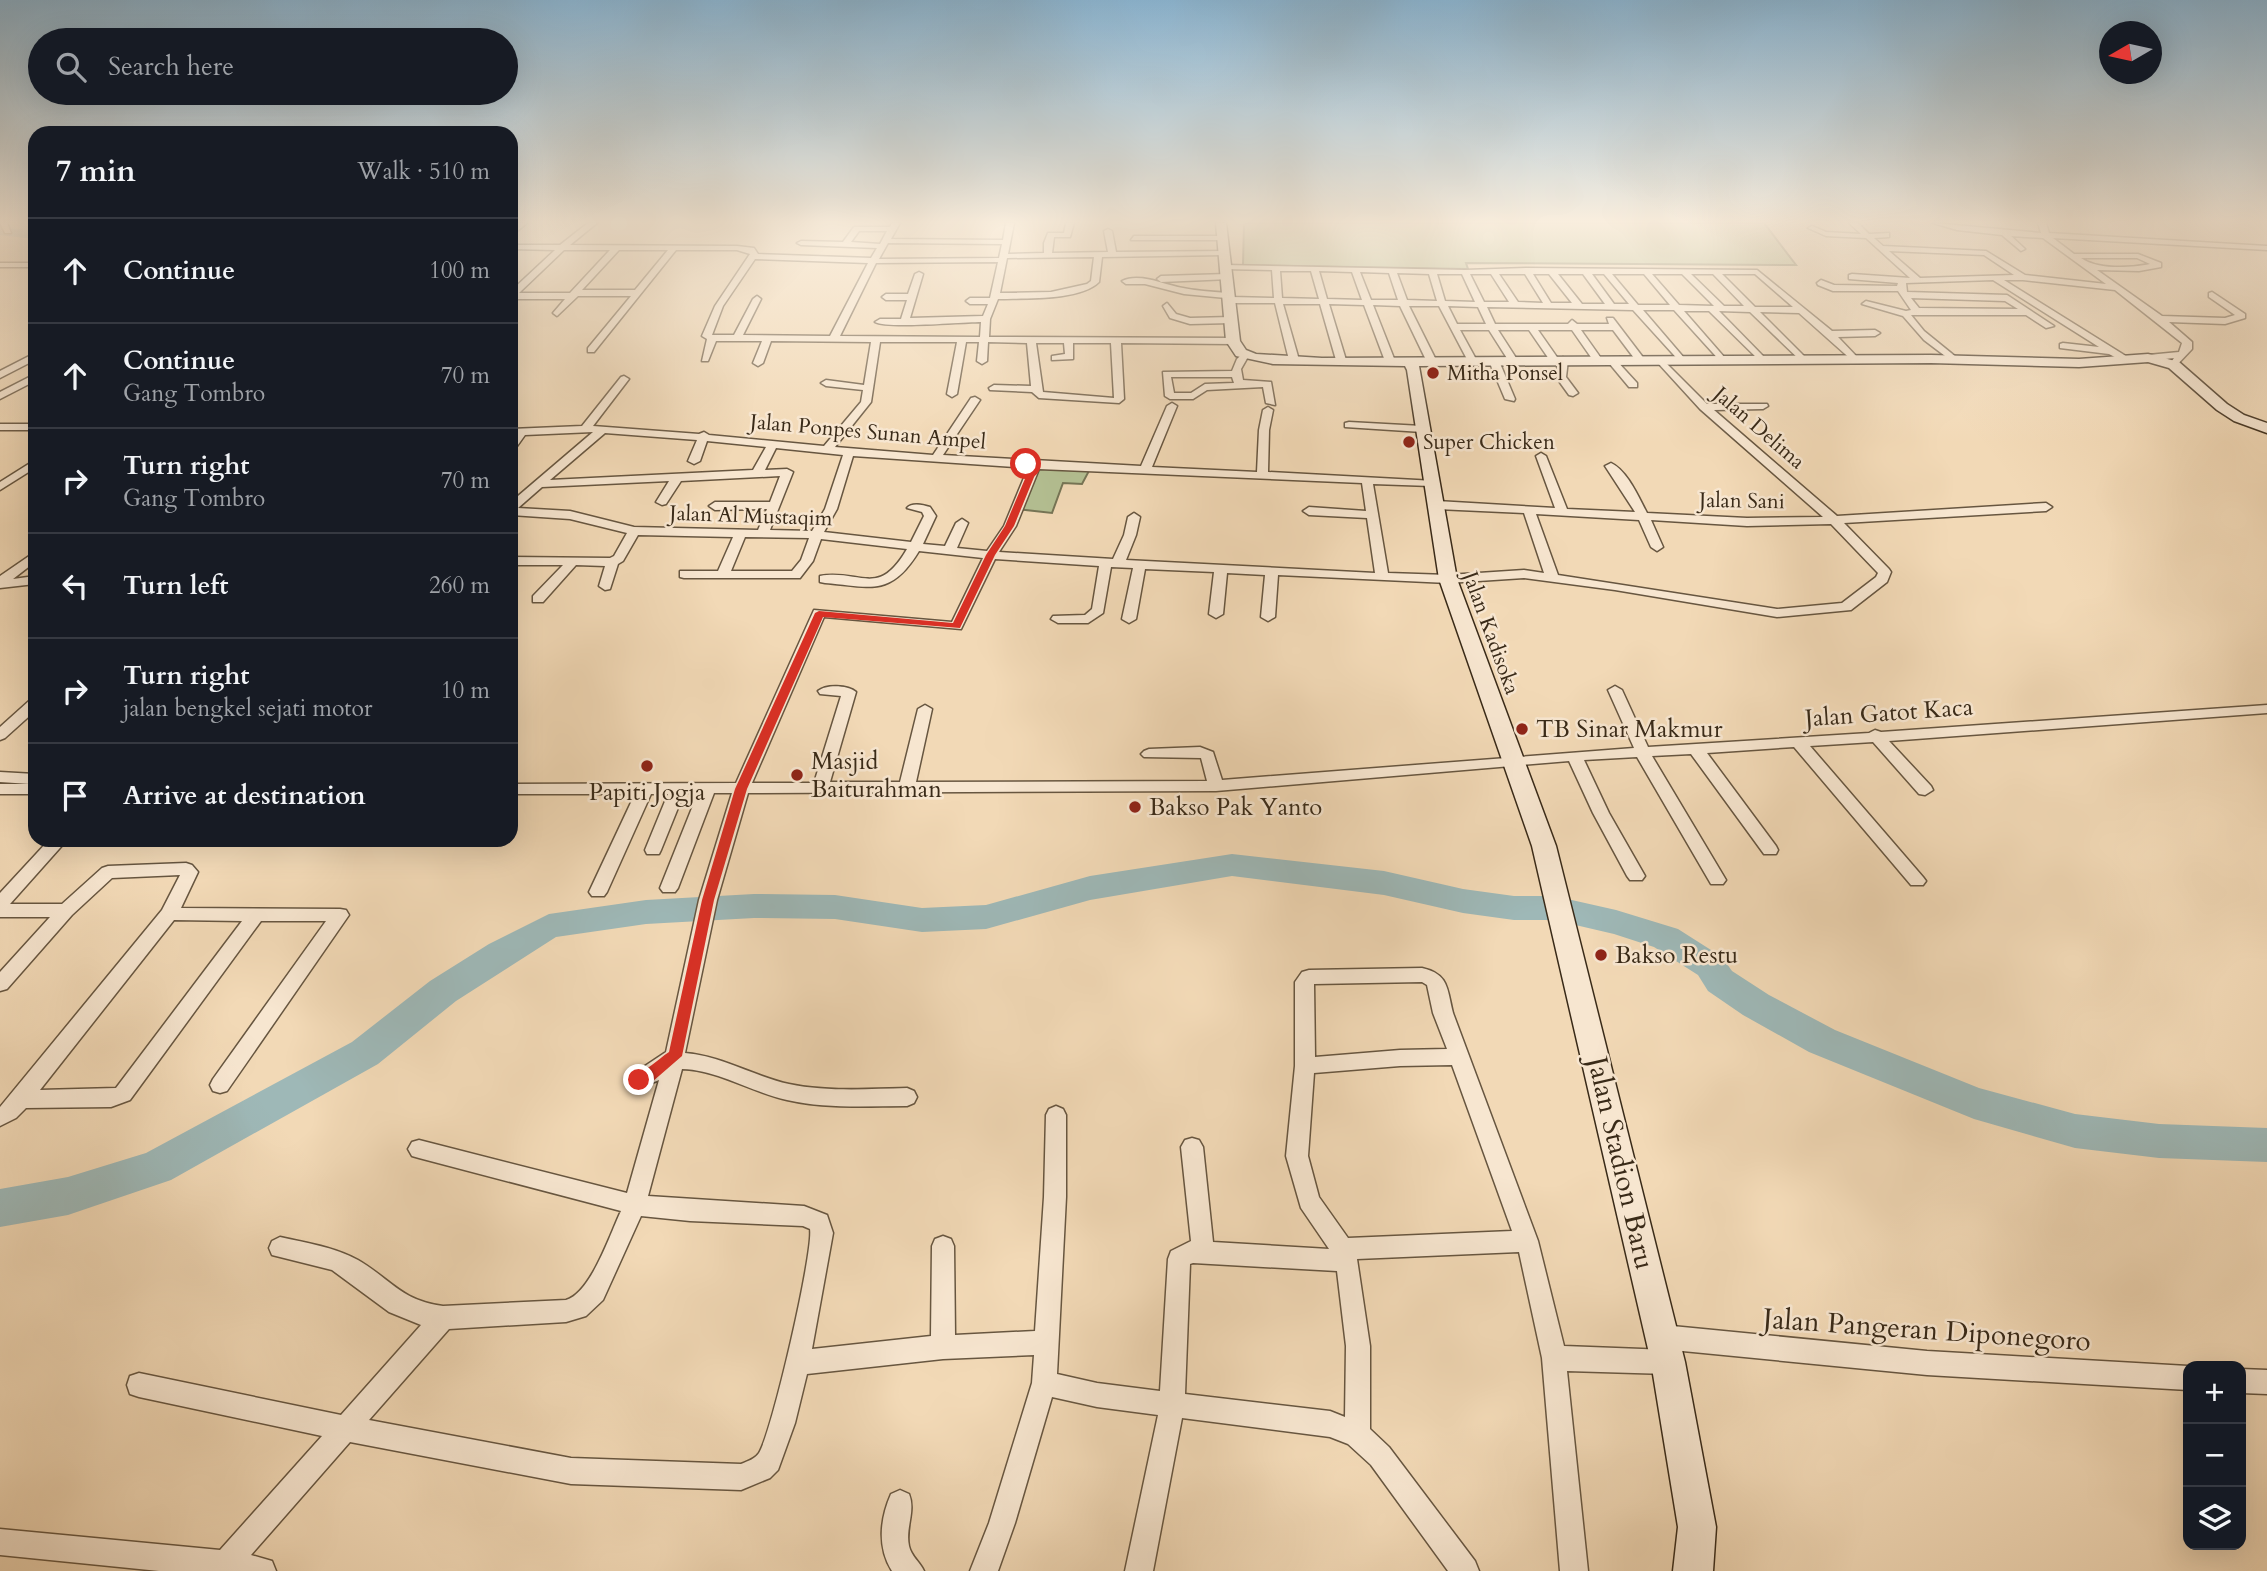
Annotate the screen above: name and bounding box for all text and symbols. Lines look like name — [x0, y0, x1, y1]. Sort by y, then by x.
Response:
north arrow — [2099, 21, 2162, 84]
search box — [28, 28, 518, 105]
icon: search — [52, 48, 90, 86]
text: Search here — [108, 49, 234, 84]
text: 7 min — [56, 151, 136, 192]
text: Walk · 510 m — [357, 156, 490, 187]
icon: ahead — [56, 252, 94, 290]
text: Continue — [123, 253, 235, 288]
text: 100 m — [429, 255, 490, 286]
text: Continue — [123, 343, 235, 378]
icon: ahead — [56, 357, 94, 395]
place label: Mitha Ponsel — [1447, 359, 1563, 388]
text: 70 m — [441, 360, 490, 391]
marker: Mitha Ponsel — [1425, 365, 1441, 381]
text: Gang Tombro — [123, 378, 265, 409]
street label: Jalan Delima — [1705, 378, 1811, 476]
street label: Jalan Ponpes Sunan Ampel — [746, 407, 987, 457]
place label: Super Chicken — [1423, 428, 1555, 457]
marker: Super Chicken — [1401, 434, 1417, 450]
text: Turn right — [123, 448, 250, 483]
route start — [1010, 448, 1041, 479]
icon: right — [56, 462, 94, 500]
text: 70 m — [441, 465, 490, 496]
text: Gang Tombro — [123, 483, 265, 514]
street label: Jalan Sani — [1696, 486, 1785, 516]
street label: Jalan Al Mustaqim — [666, 499, 833, 533]
street label: Jalan Kadisoka — [1454, 565, 1527, 698]
icon: left — [56, 567, 94, 605]
text: Turn left — [123, 568, 228, 603]
text: 260 m — [429, 570, 490, 601]
text: Turn right — [123, 658, 250, 693]
icon: right — [56, 672, 94, 710]
text: 10 m — [441, 675, 490, 706]
street label: Jalan Gatot Kaca — [1801, 691, 1975, 736]
text: jalan bengkel sejati motor — [123, 693, 372, 724]
place label: TB Sinar Makmur — [1536, 713, 1723, 746]
marker: TB Sinar Makmur — [1514, 721, 1530, 737]
place label: Masjid Baiturahman — [811, 745, 942, 806]
marker: Papiti Jogja — [639, 758, 655, 774]
marker: Masjid Baiturahman — [789, 767, 805, 783]
place label: Papiti Jogja — [589, 776, 706, 809]
icon: arrive — [56, 777, 94, 815]
text: Arrive at destination — [123, 778, 366, 813]
place label: Bakso Pak Yanto — [1149, 791, 1322, 824]
marker: Bakso Pak Yanto — [1127, 799, 1143, 815]
place label: Bakso Restu — [1615, 939, 1738, 972]
marker: Bakso Restu — [1593, 947, 1609, 963]
street label: Jalan Stadion Baru — [1577, 1049, 1664, 1273]
route end — [623, 1064, 654, 1095]
street label: Jalan Pangeran Diponegoro — [1758, 1299, 2092, 1360]
map controls — [2183, 1361, 2246, 1550]
button: + — [2183, 1361, 2246, 1424]
button: − — [2183, 1424, 2246, 1487]
button: layers — [2183, 1487, 2246, 1550]

